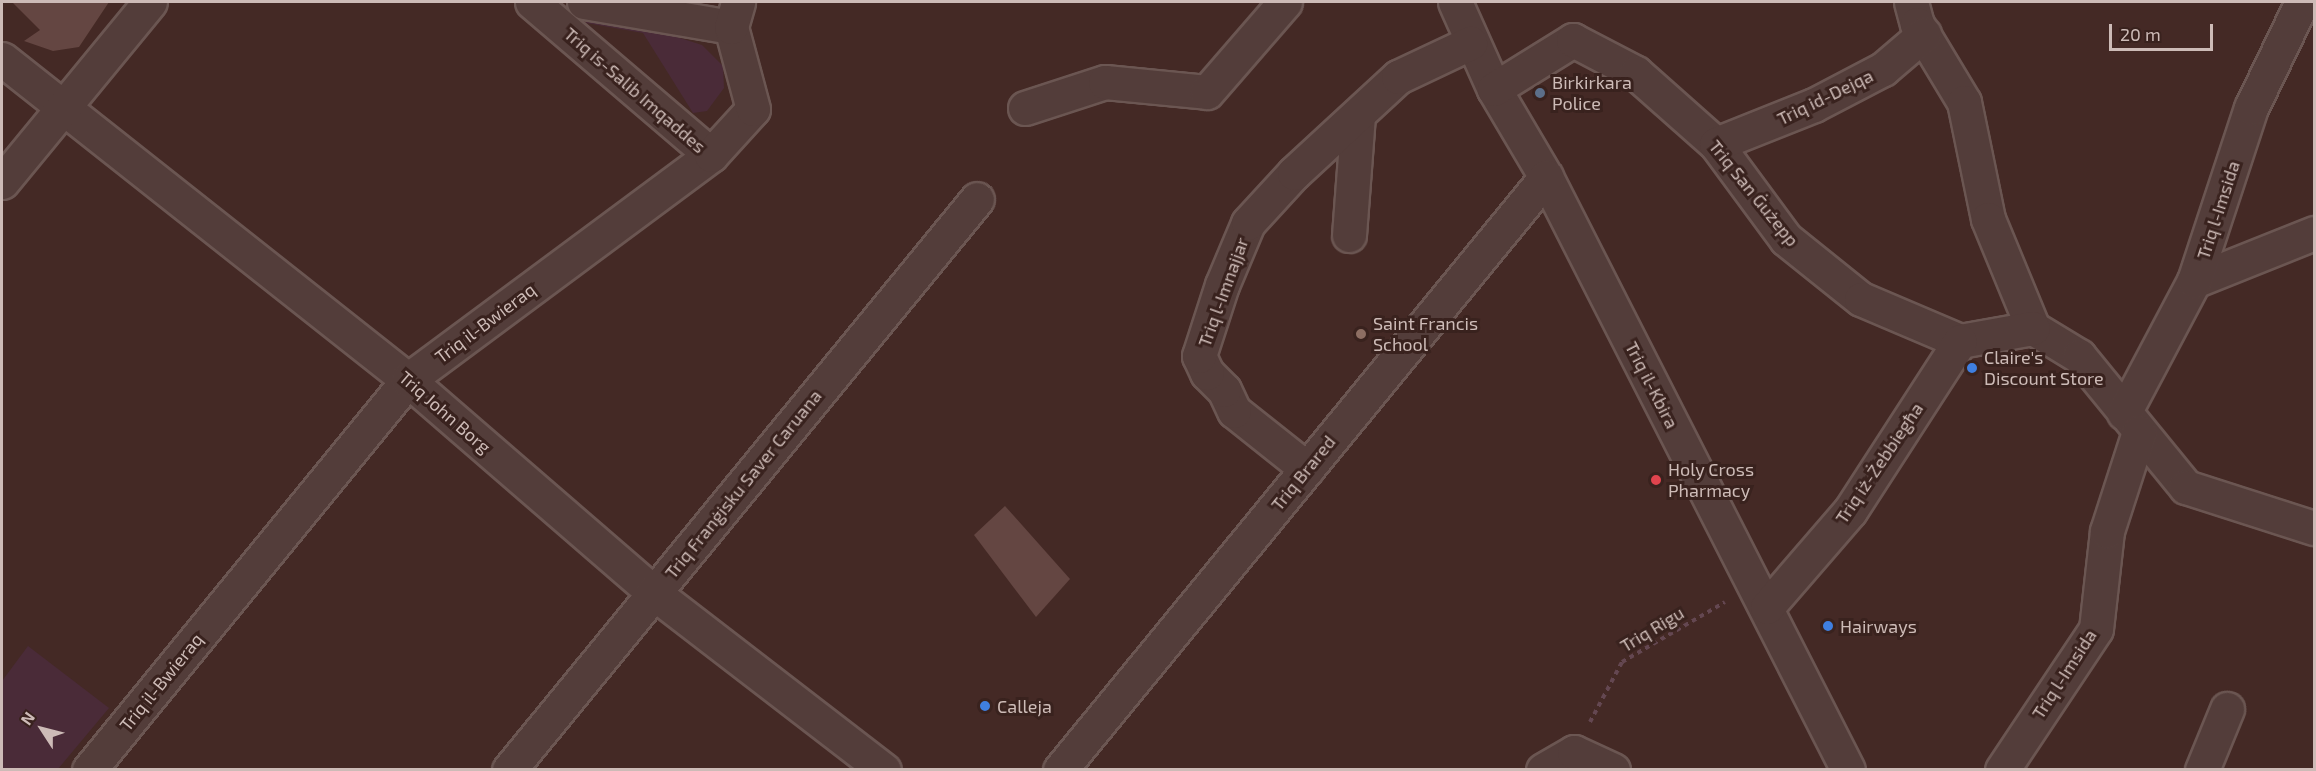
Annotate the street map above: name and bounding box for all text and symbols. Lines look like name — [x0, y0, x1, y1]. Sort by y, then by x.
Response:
scale bar — [2112, 12, 2216, 50]
street label: Triq is-Salib Imqaddes — [560, 23, 710, 157]
text: 20 m — [2120, 23, 2161, 45]
street label: Triq id-Dejqa — [1774, 65, 1876, 129]
place label: Birkirkara Police — [1552, 72, 1632, 115]
marker: Birkirkara Police — [1533, 86, 1547, 100]
street label: Triq San Ġużepp — [1705, 136, 1803, 250]
street label: Triq l-Imsida — [2192, 158, 2244, 262]
street label: Triq l-Imnajjar — [1193, 234, 1253, 350]
street label: Triq il-Bwieraq — [431, 278, 539, 368]
place label: Saint Francis School — [1373, 313, 1478, 356]
marker: Saint Francis School — [1354, 327, 1368, 341]
street label: Triq il-Kbira — [1621, 338, 1683, 432]
place label: Claire's Discount Store — [1984, 347, 2104, 389]
marker: Claire's Discount Store — [1965, 361, 1979, 375]
street label: Triq John Borg — [395, 366, 495, 458]
street label: Triq Franġisku Saver Caruana — [660, 385, 826, 583]
street label: Triq iż-Żebbiegħa — [1831, 399, 1927, 527]
street label: Triq Brared — [1266, 431, 1340, 515]
place label: Holy Cross Pharmacy — [1668, 459, 1754, 502]
marker: Holy Cross Pharmacy — [1649, 473, 1663, 487]
street label: Triq Rigu — [1616, 602, 1688, 656]
place label: Hairways — [1840, 615, 1917, 637]
marker: Hairways — [1821, 619, 1835, 633]
street label: Triq l-Imsida — [2027, 625, 2101, 723]
street label: Triq il-Bwieraq — [115, 629, 207, 735]
place label: Calleja — [997, 695, 1052, 717]
north arrow — [12, 699, 72, 759]
marker: Calleja — [978, 699, 992, 713]
text: N — [16, 708, 38, 728]

